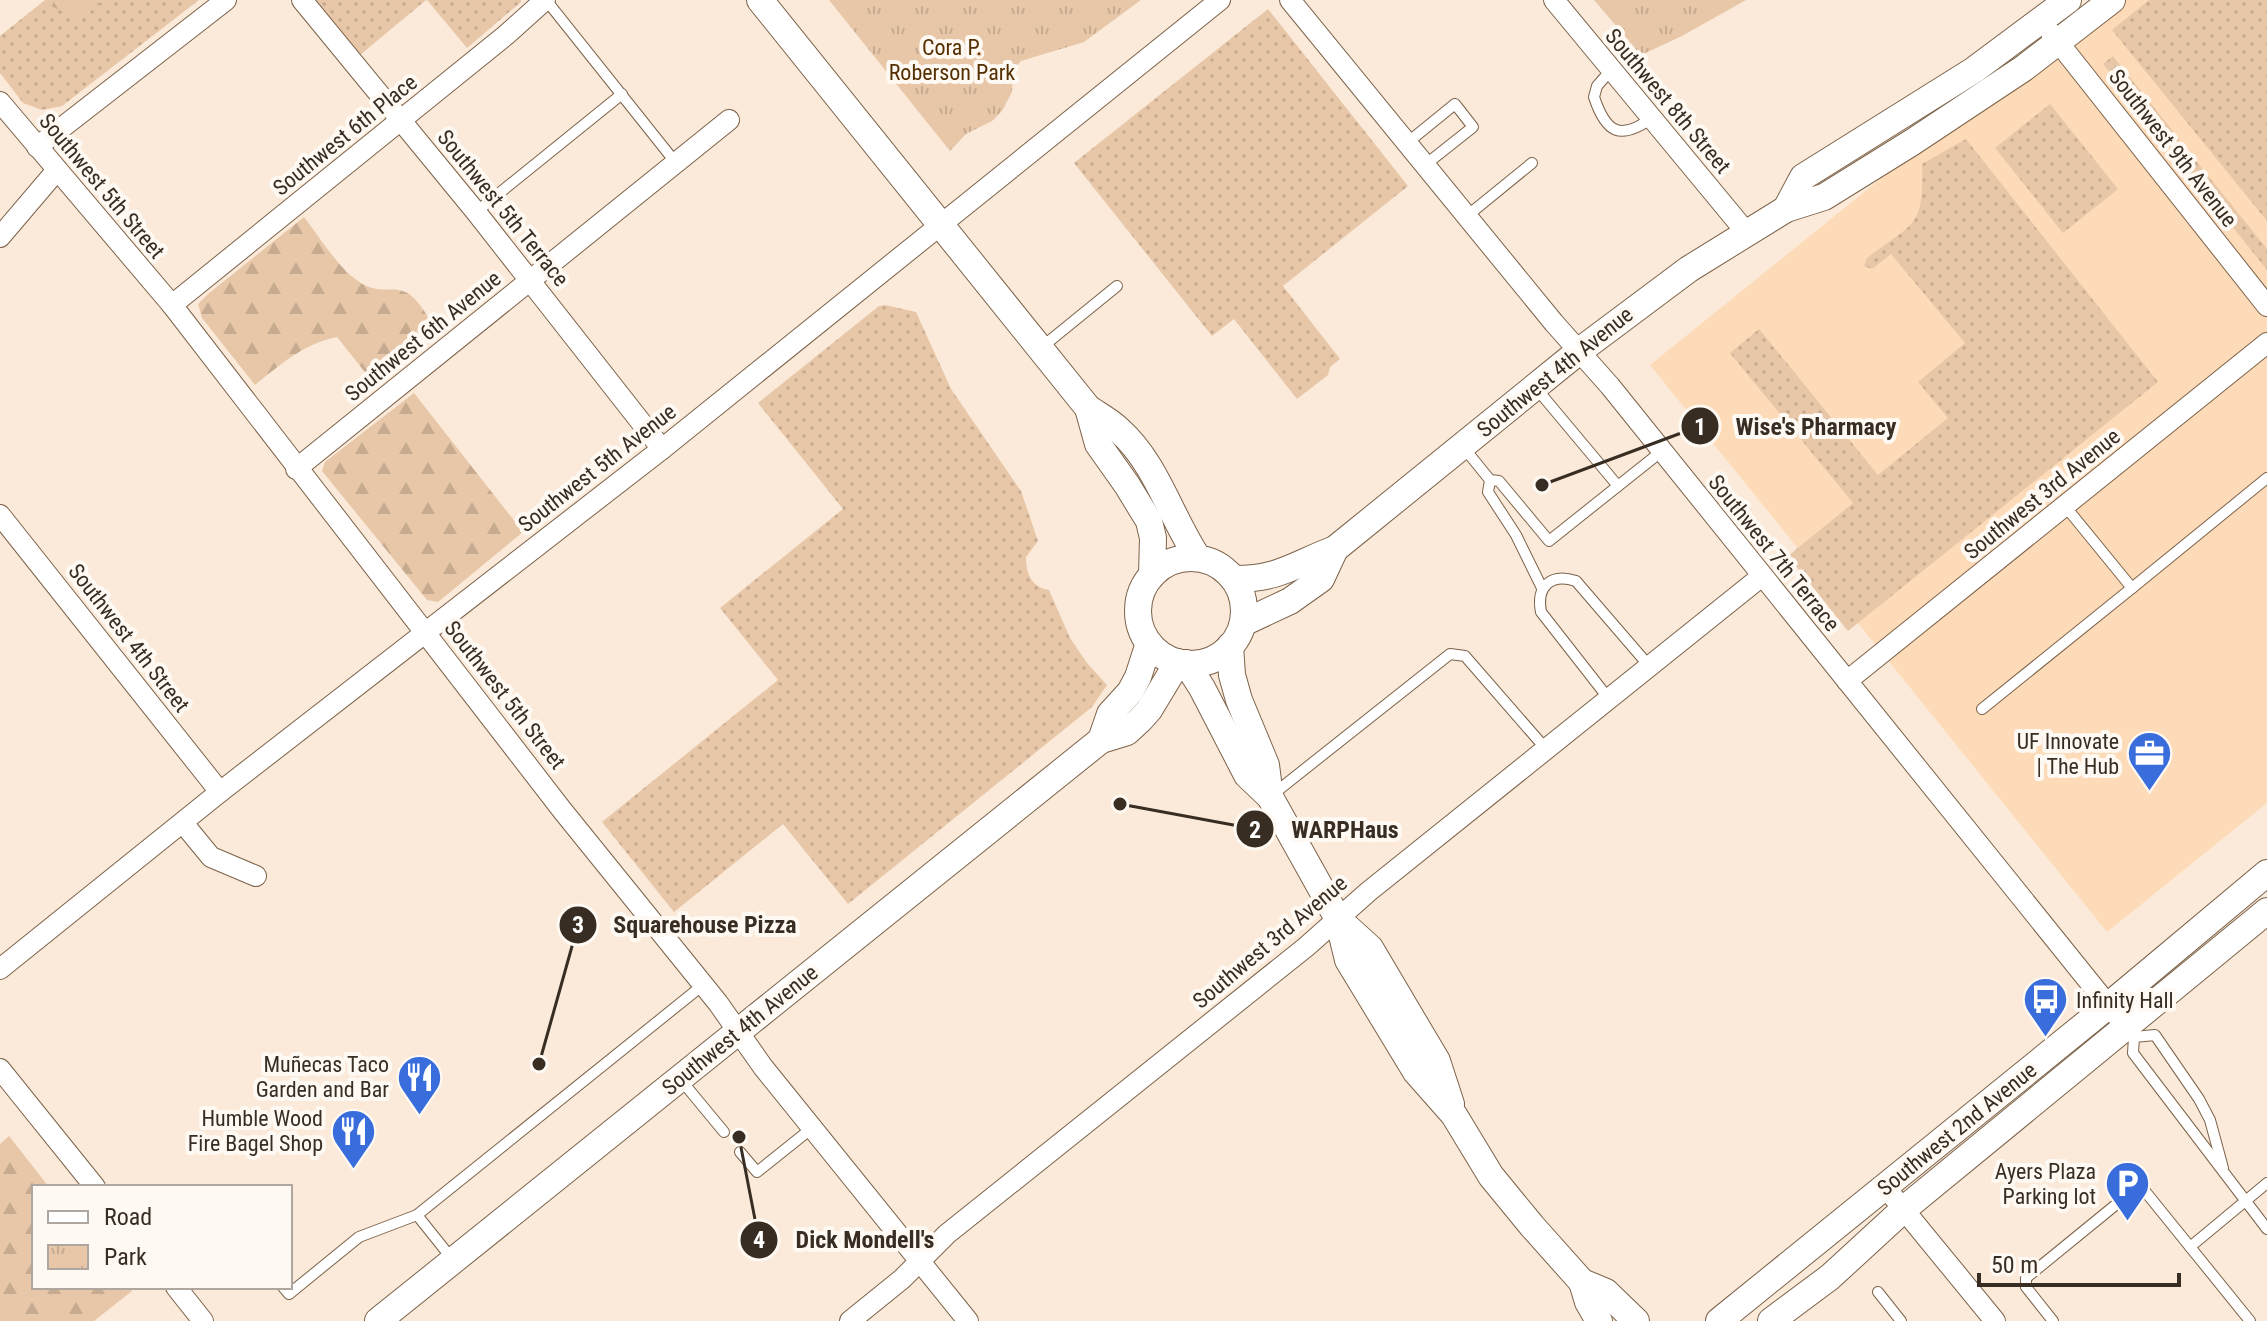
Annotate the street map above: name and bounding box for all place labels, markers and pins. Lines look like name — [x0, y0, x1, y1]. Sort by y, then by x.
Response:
callout: Wise's Pharmacy — [1680, 402, 1913, 450]
place label: UF Innovate | The Hub — [2017, 729, 2119, 779]
office icon: UF Innovate | The Hub — [2126, 730, 2174, 793]
callout: WARPHaus — [1235, 805, 1414, 853]
callout: Squarehouse Pizza — [558, 901, 813, 949]
bus stop icon: Infinity Hall — [2021, 976, 2069, 1039]
place label: Infinity Hall — [2076, 988, 2174, 1013]
place label: Muñecas Taco Garden and Bar — [256, 1052, 389, 1102]
restaurant icon: Muñecas Taco Garden and Bar — [396, 1053, 444, 1116]
place label: Humble Wood Fire Bagel Shop — [188, 1106, 323, 1156]
restaurant icon: Humble Wood Fire Bagel Shop — [330, 1107, 378, 1170]
place label: Ayers Plaza Parking lot — [1995, 1159, 2096, 1209]
parking icon: Ayers Plaza Parking lot — [2103, 1160, 2151, 1223]
callout: Dick Mondell's — [739, 1216, 950, 1264]

